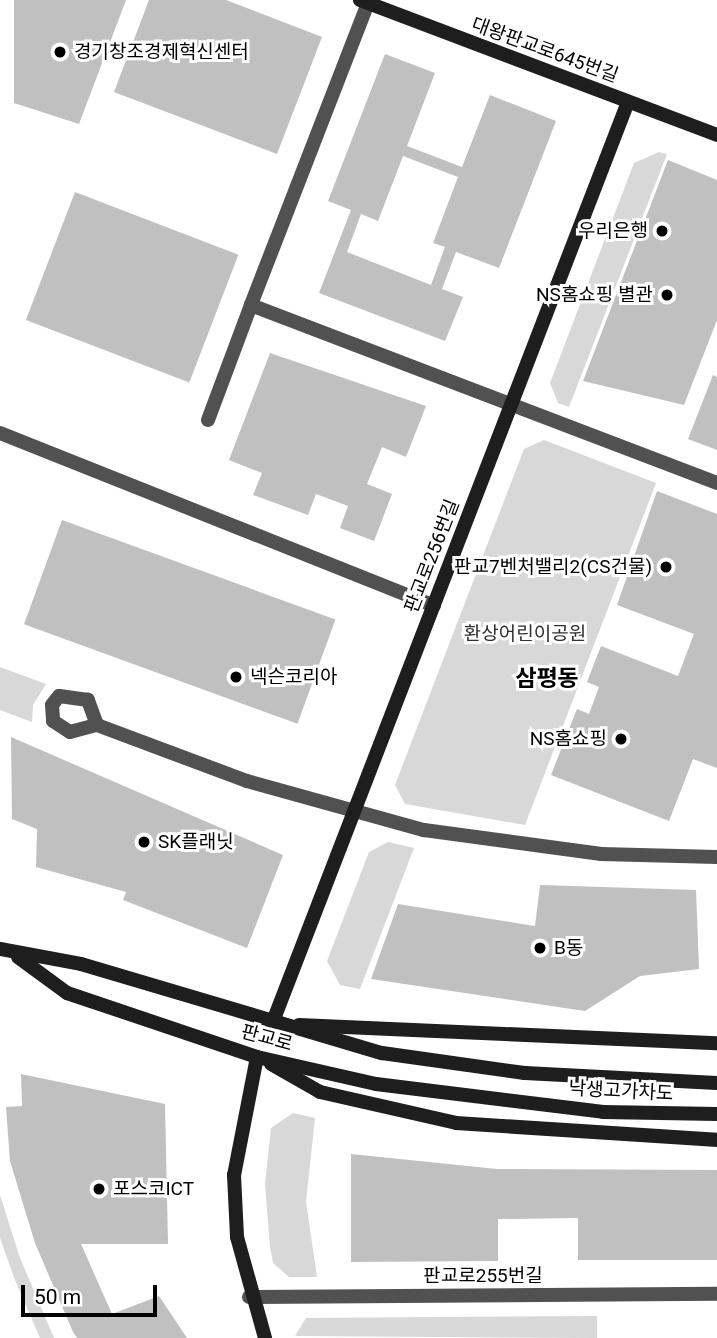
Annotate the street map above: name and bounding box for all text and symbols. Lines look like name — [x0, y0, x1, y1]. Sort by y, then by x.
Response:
street label: 대왕판교로645번길 — [469, 13, 621, 87]
place label: 경기창조경제혁신센터 — [74, 41, 249, 63]
marker: 경기창조경제혁신센터 — [52, 44, 68, 60]
place label: 우리은행 — [578, 220, 648, 242]
marker: 우리은행 — [654, 223, 670, 239]
place label: NS홈쇼핑 별관 — [536, 284, 653, 306]
marker: NS홈쇼핑 별관 — [659, 287, 675, 303]
street label: 판교로256번길 — [400, 496, 464, 616]
place label: 판교7벤처밸리2(CS건물) — [454, 556, 652, 578]
marker: 판교7벤처밸리2(CS건물) — [658, 559, 674, 575]
park label: 환상어린이공원 — [464, 623, 586, 645]
district label: 삼평동 — [515, 665, 579, 693]
place label: 넥슨코리아 — [250, 666, 337, 688]
marker: 넥슨코리아 — [228, 669, 244, 685]
place label: NS홈쇼핑 — [530, 728, 607, 750]
marker: NS홈쇼핑 — [613, 731, 629, 747]
place label: SK플래닛 — [158, 831, 234, 853]
marker: SK플래닛 — [136, 834, 152, 850]
place label: B동 — [554, 937, 583, 959]
marker: B동 — [532, 940, 548, 956]
street label: 판교로 — [239, 1020, 295, 1056]
street label: 낙생고가차도 — [568, 1077, 674, 1105]
place label: 포스코ICT — [113, 1178, 194, 1200]
marker: 포스코ICT — [91, 1181, 107, 1197]
street label: 판교로255번길 — [423, 1265, 543, 1287]
scale bar — [24, 1272, 161, 1316]
text: 50 m — [34, 1285, 81, 1309]

